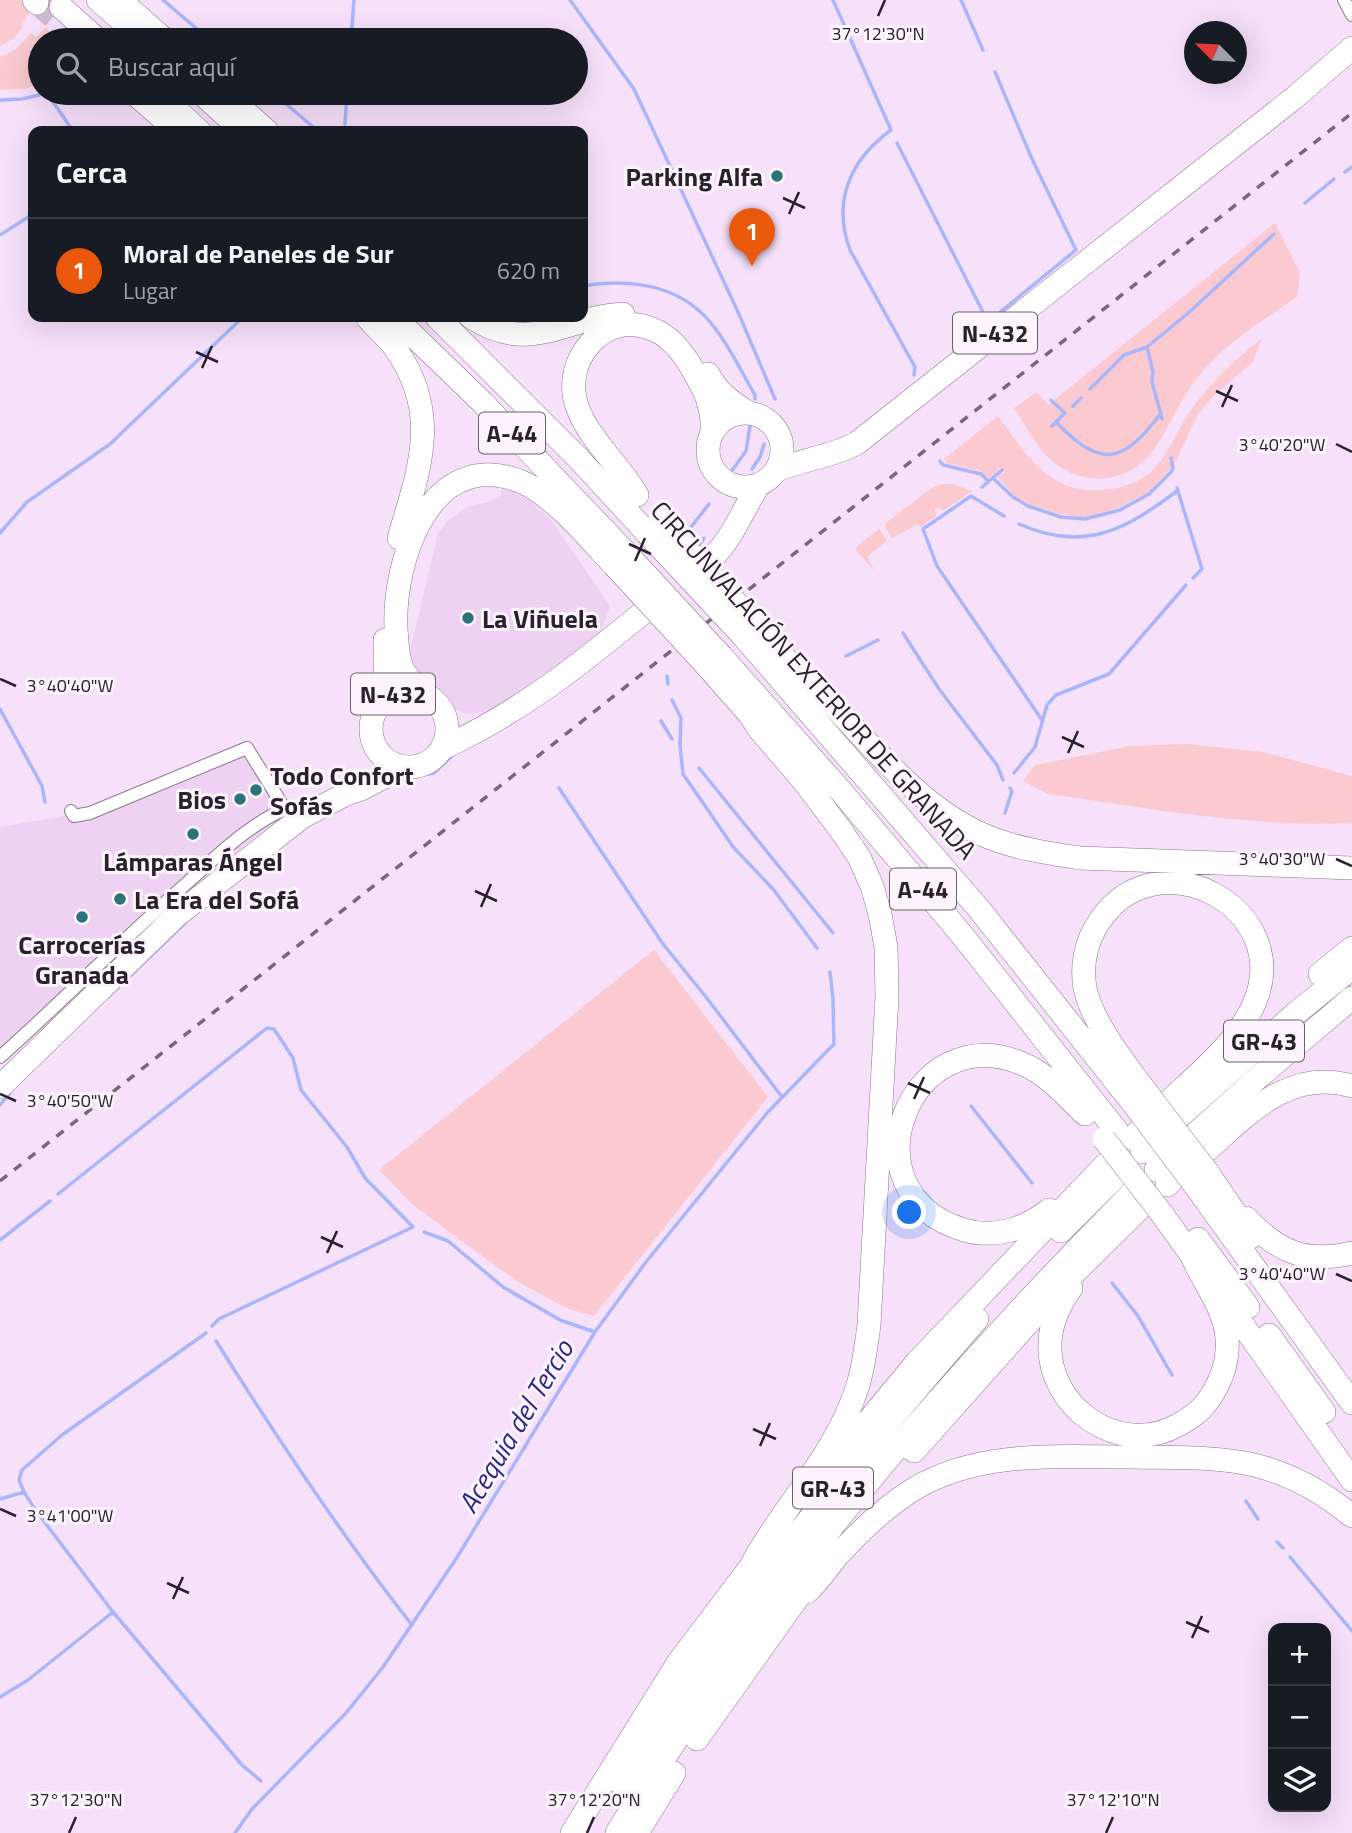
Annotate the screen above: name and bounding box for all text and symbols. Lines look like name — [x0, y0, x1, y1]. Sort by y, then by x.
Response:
text: 37°12'30"N — [831, 20, 925, 47]
north arrow — [1184, 21, 1247, 84]
search box — [28, 28, 588, 105]
text: Buscar aquí — [108, 47, 235, 86]
icon: search — [52, 48, 90, 86]
text: Cerca — [56, 149, 127, 195]
place label: Parking Alfa — [626, 157, 763, 196]
marker: Parking Alfa — [769, 168, 785, 184]
pin: 1 — [729, 208, 775, 266]
text: Moral de Paneles de Sur — [123, 234, 394, 273]
text: 1 — [73, 253, 85, 288]
text: 620 m — [497, 253, 560, 288]
text: Lugar — [123, 273, 177, 308]
road number: N-432 — [953, 312, 1037, 354]
road number: A-44 — [479, 412, 545, 453]
text: 3°40'20"W — [1239, 431, 1325, 458]
street label: CIRCUNVALACIÓN EXTERIOR DE GRANADA — [642, 492, 986, 868]
place label: La Viñuela — [482, 599, 598, 638]
marker: La Viñuela — [460, 610, 476, 626]
text: 3°40'40"W — [27, 672, 113, 699]
road number: N-432 — [351, 674, 435, 714]
place label: Todo Confort Sofás — [270, 756, 414, 825]
place label: Bios — [177, 780, 226, 819]
marker: Todo Confort Sofás — [248, 782, 264, 798]
marker: Bios — [232, 791, 248, 807]
marker: Lámparas Ángel — [185, 826, 201, 842]
place label: Lámparas Ángel — [103, 842, 283, 881]
text: 3°40'30"W — [1239, 845, 1325, 872]
road number: A-44 — [890, 868, 956, 909]
place label: La Era del Sofá — [134, 880, 299, 919]
marker: La Era del Sofá — [112, 891, 128, 907]
marker: Carrocerías Granada — [74, 909, 90, 925]
place label: Carrocerías Granada — [18, 925, 146, 994]
road number: GR-43 — [1224, 1021, 1304, 1062]
text: 3°40'50"W — [27, 1087, 113, 1114]
your location — [892, 1195, 926, 1229]
text: 3°40'40"W — [1239, 1260, 1325, 1287]
water label: Acequia del Tercio — [446, 1330, 584, 1521]
road number: GR-43 — [793, 1468, 873, 1508]
text: 3°41'00"W — [27, 1502, 113, 1529]
map controls — [1268, 1623, 1331, 1812]
button: + — [1268, 1623, 1331, 1686]
button: − — [1268, 1686, 1331, 1749]
button: layers — [1268, 1749, 1331, 1812]
text: 37°12'30"N — [29, 1786, 123, 1813]
text: 37°12'20"N — [547, 1786, 641, 1813]
text: 37°12'10"N — [1066, 1786, 1160, 1813]

